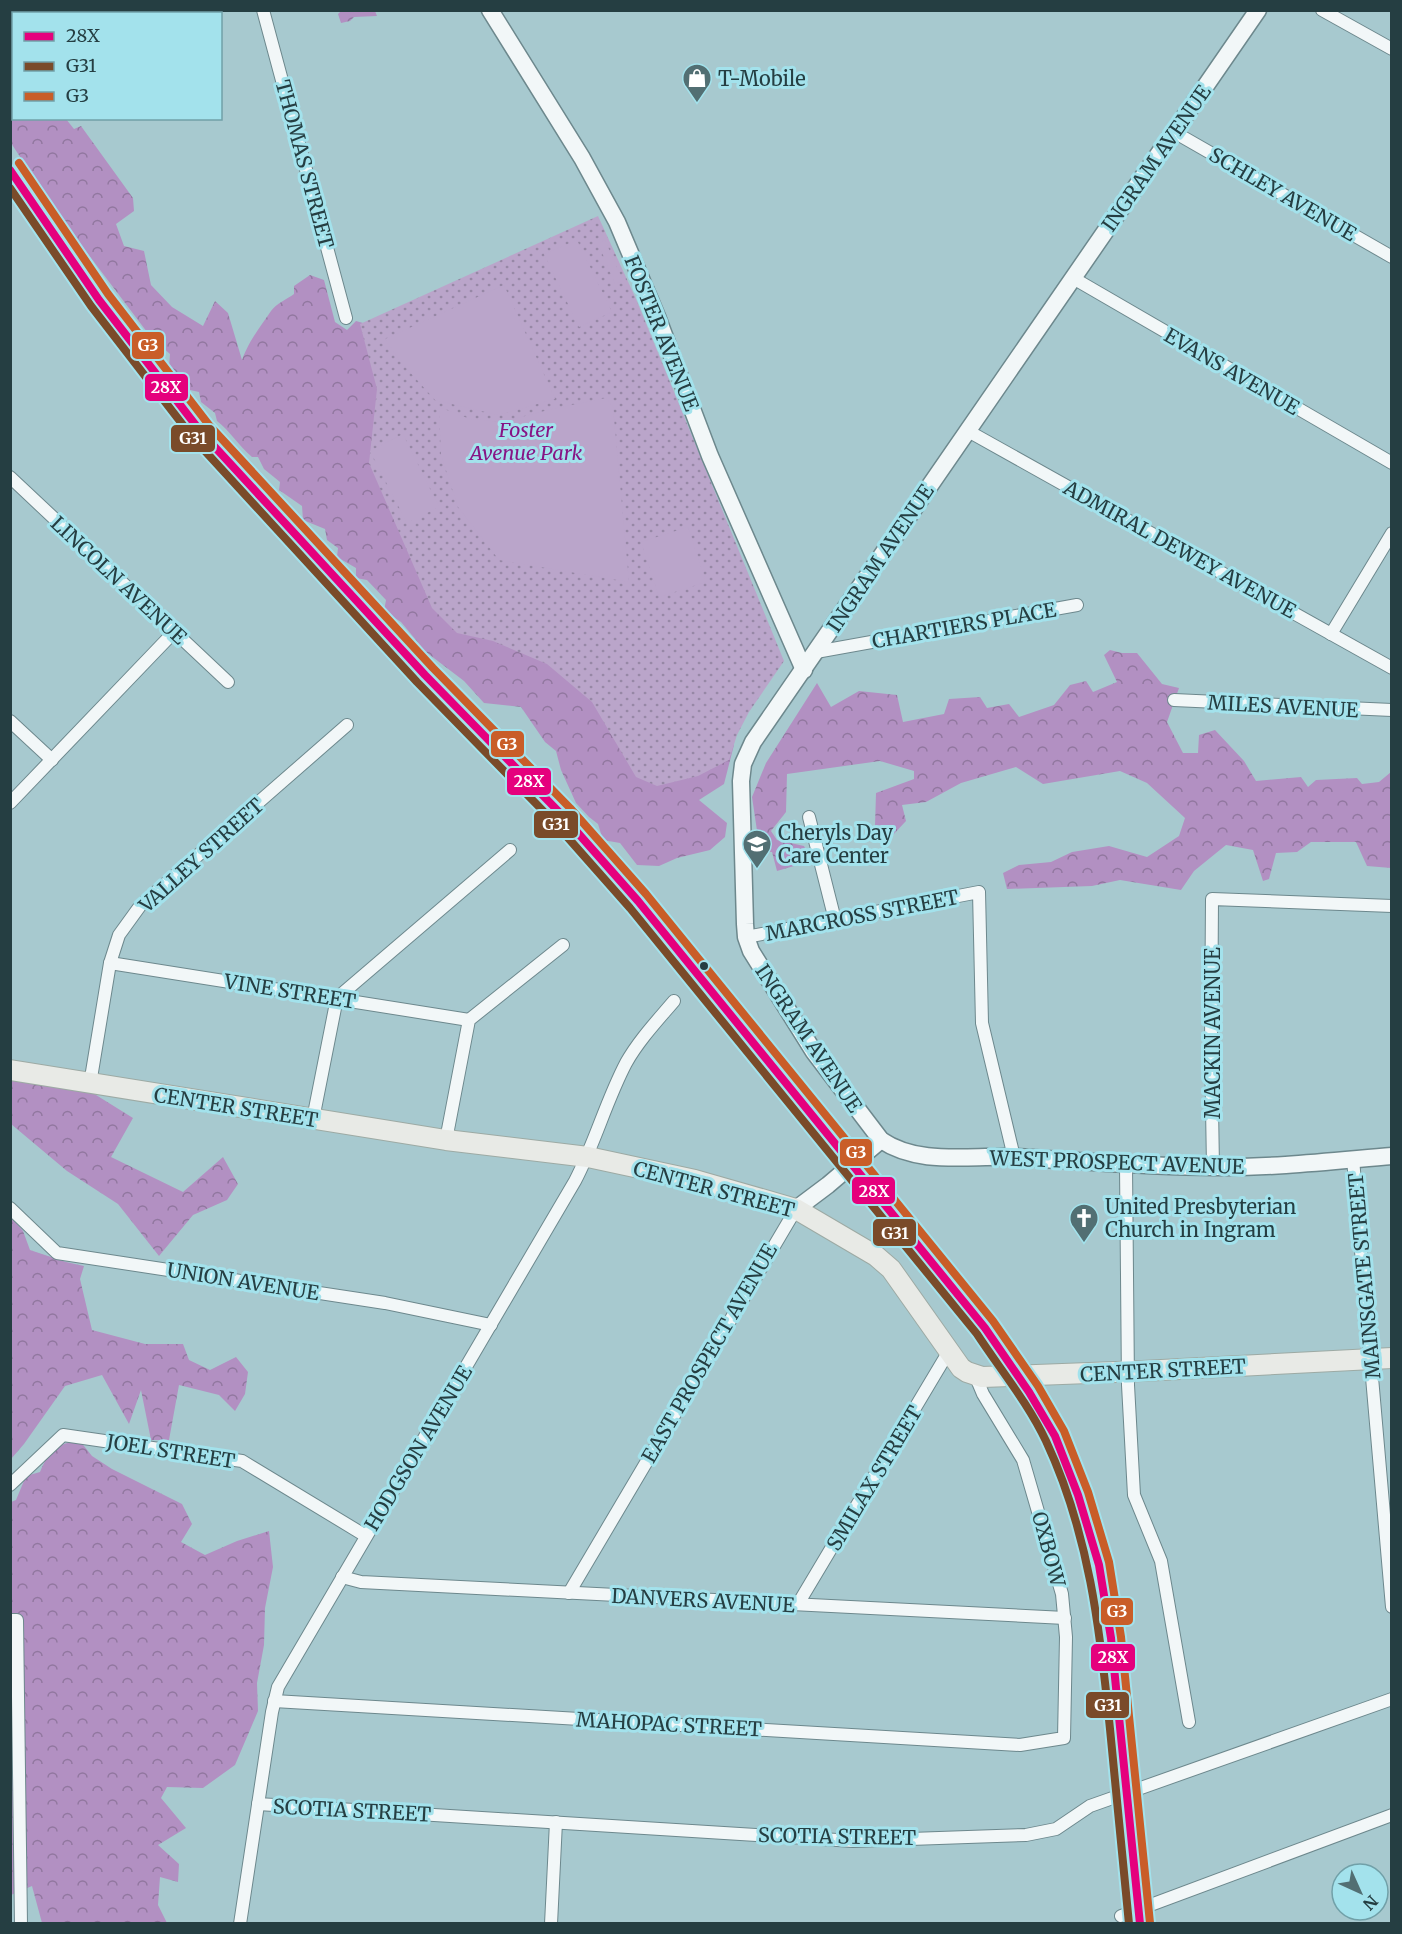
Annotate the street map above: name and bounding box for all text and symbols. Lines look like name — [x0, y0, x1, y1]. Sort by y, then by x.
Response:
legend — [12, 12, 222, 120]
text: 28X — [66, 24, 100, 47]
text: G31 — [66, 54, 96, 77]
shop icon: T-Mobile — [681, 62, 713, 104]
place label: T-Mobile — [718, 66, 806, 91]
street label: THOMAS STREET — [270, 77, 340, 251]
street label: INGRAM AVENUE — [1096, 80, 1216, 236]
text: G3 — [66, 84, 89, 107]
street label: SCHLEY AVENUE — [1205, 142, 1361, 246]
street label: FOSTER AVENUE — [619, 252, 705, 415]
street label: EVANS AVENUE — [1160, 322, 1304, 420]
line badge: G3 — [131, 331, 165, 360]
text: G3 — [138, 335, 158, 355]
line badge: 28X — [144, 373, 189, 402]
text: 28X — [151, 377, 182, 397]
park label: Foster Avenue Park — [468, 417, 582, 465]
line badge: G31 — [170, 424, 216, 453]
text: G31 — [179, 428, 207, 448]
street label: ADMIRAL DEWEY AVENUE — [1059, 474, 1301, 624]
street label: INGRAM AVENUE — [821, 479, 939, 637]
street label: LINCOLN AVENUE — [46, 511, 192, 650]
street label: CHARTIERS PLACE — [870, 596, 1058, 653]
street label: MILES AVENUE — [1207, 690, 1359, 722]
line badge: G3 — [490, 730, 525, 758]
text: G3 — [497, 734, 517, 754]
line badge: 28X — [506, 767, 552, 796]
text: 28X — [514, 771, 545, 791]
street label: VALLEY STREET — [133, 793, 268, 918]
line badge: G31 — [533, 810, 579, 839]
text: G31 — [542, 814, 570, 834]
place label: Cheryls Day Care Center — [778, 820, 893, 868]
school or university icon: Cheryls Day Care Center — [741, 828, 773, 870]
street label: MARCROSS STREET — [763, 884, 961, 946]
street label: MACKIN AVENUE — [1200, 947, 1225, 1119]
street label: INGRAM AVENUE — [750, 959, 868, 1117]
unlabelled marker — [698, 960, 710, 972]
street label: VINE STREET — [221, 968, 358, 1014]
street label: CENTER STREET — [152, 1082, 320, 1132]
line badge: G3 — [839, 1138, 873, 1167]
text: G3 — [846, 1142, 866, 1162]
street label: WEST PROSPECT AVENUE — [988, 1145, 1245, 1179]
street label: CENTER STREET — [631, 1155, 797, 1223]
street label: MAINSGATE STREET — [1343, 1172, 1385, 1380]
line badge: 28X — [851, 1176, 896, 1205]
text: 28X — [859, 1181, 890, 1201]
place label: United Presbyterian Church in Ingram — [1105, 1194, 1296, 1242]
church icon: United Presbyterian Church in Ingram — [1068, 1202, 1100, 1244]
line badge: G31 — [872, 1218, 917, 1247]
text: G31 — [881, 1223, 909, 1243]
street label: EAST PROSPECT AVENUE — [636, 1239, 782, 1467]
street label: UNION AVENUE — [165, 1257, 321, 1305]
street label: CENTER STREET — [1080, 1353, 1247, 1387]
street label: HODGSON AVENUE — [359, 1361, 477, 1535]
street label: SMILAX STREET — [821, 1401, 927, 1555]
street label: JOEL STREET — [104, 1428, 237, 1473]
street label: OXBOW — [1027, 1509, 1071, 1590]
street label: DANVERS AVENUE — [611, 1583, 796, 1617]
line badge: G3 — [1100, 1597, 1134, 1626]
text: G3 — [1107, 1601, 1127, 1621]
line badge: 28X — [1090, 1643, 1136, 1672]
text: 28X — [1098, 1647, 1129, 1667]
line badge: G31 — [1085, 1691, 1130, 1719]
text: G31 — [1094, 1695, 1122, 1715]
street label: MAHOPAC STREET — [576, 1707, 763, 1741]
street label: SCOTIA STREET — [272, 1793, 432, 1827]
street label: SCOTIA STREET — [758, 1822, 916, 1850]
north arrow — [1330, 1862, 1390, 1922]
text: N — [1359, 1891, 1382, 1914]

